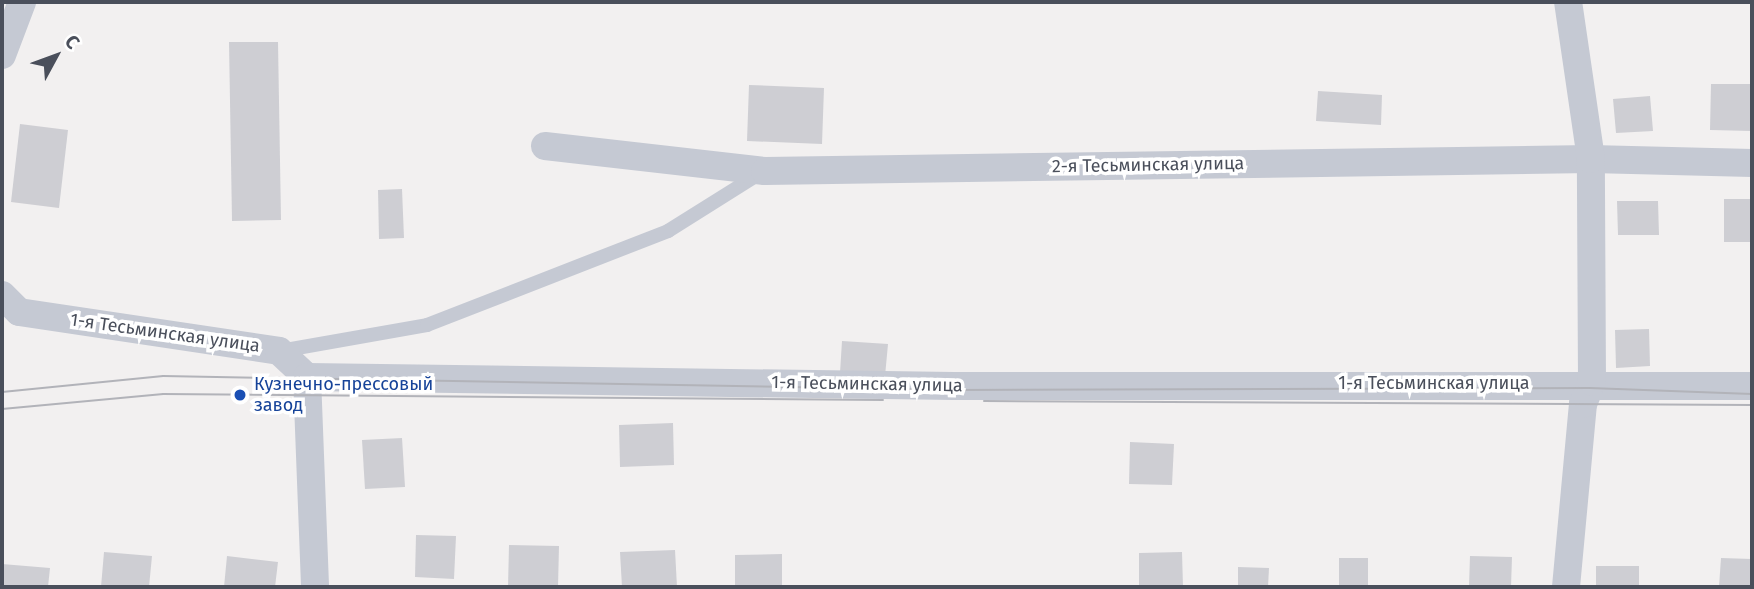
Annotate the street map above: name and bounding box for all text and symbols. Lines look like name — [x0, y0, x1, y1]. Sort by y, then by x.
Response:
north arrow — [21, 21, 91, 91]
text: С — [60, 30, 84, 54]
street label: 2-я Тесьминская улица — [1052, 153, 1244, 177]
street label: 1-я Тесьминская улица — [69, 309, 261, 357]
street label: 1-я Тесьминская улица — [771, 372, 963, 396]
street label: 1-я Тесьминская улица — [1338, 372, 1530, 394]
place label: Кузнечно-прессовый завод — [254, 374, 433, 416]
marker: Кузнечно-прессовый завод — [232, 387, 248, 403]

